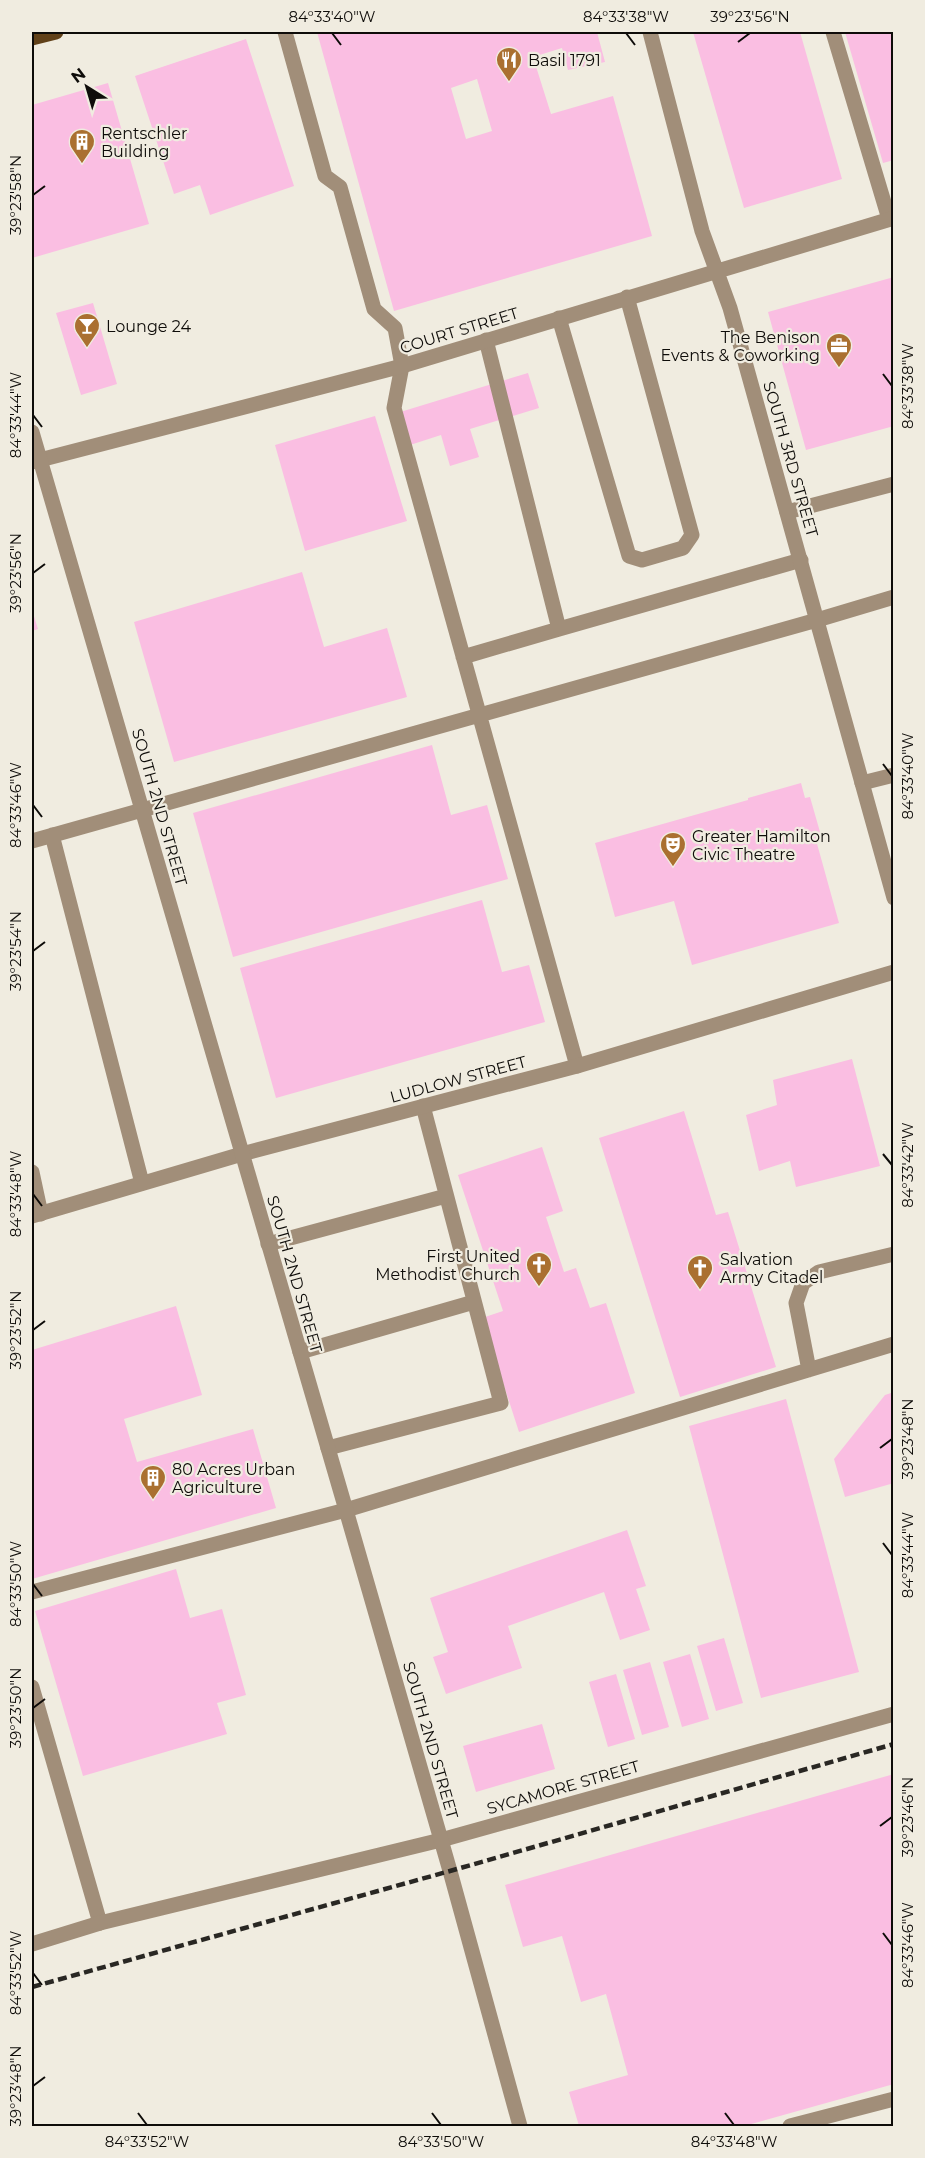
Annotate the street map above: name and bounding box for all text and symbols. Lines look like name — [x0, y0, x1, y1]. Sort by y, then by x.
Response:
text: 84°33'40"W — [289, 7, 376, 26]
text: 84°33'38"W — [583, 7, 669, 26]
text: 39°23'56"N — [710, 7, 790, 26]
restaurant icon: Basil 1791 — [494, 45, 524, 83]
place label: Basil 1791 — [528, 51, 601, 70]
north arrow — [57, 57, 117, 117]
text: N — [67, 64, 89, 87]
place label: Rentschler Building — [101, 124, 187, 161]
building icon: Rentschler Building — [67, 127, 97, 165]
text: 39°23'58"N — [6, 155, 25, 235]
street label: COURT STREET — [398, 303, 521, 358]
bar icon: Lounge 24 — [72, 311, 102, 349]
place label: Lounge 24 — [106, 317, 191, 336]
place label: The Benison Events & Coworking — [661, 328, 820, 365]
office icon: The Benison Events & Coworking — [824, 331, 854, 369]
text: 84°33'38"W — [898, 343, 917, 429]
text: 84°33'44"W — [6, 372, 25, 458]
street label: SOUTH 3RD STREET — [759, 379, 822, 540]
text: 39°23'56"N — [6, 533, 25, 613]
street label: SOUTH 2ND STREET — [128, 726, 191, 889]
text: 84°33'40"W — [898, 732, 917, 819]
text: 84°33'46"W — [6, 762, 25, 848]
place label: Greater Hamilton Civic Theatre — [692, 827, 831, 864]
theatre icon: Greater Hamilton Civic Theatre — [658, 830, 688, 868]
text: 39°23'54"N — [6, 911, 25, 991]
street label: LUDLOW STREET — [388, 1052, 529, 1107]
text: 84°33'42"W — [898, 1122, 917, 1208]
text: 84°33'48"W — [6, 1150, 25, 1237]
street label: SOUTH 2ND STREET — [263, 1193, 326, 1356]
place label: First United Methodist Church — [375, 1247, 520, 1284]
church icon: First United Methodist Church — [524, 1250, 554, 1288]
place label: Salvation Army Citadel — [720, 1250, 823, 1287]
church icon: Salvation Army Citadel — [685, 1253, 715, 1291]
text: 39°23'52"N — [6, 1290, 25, 1370]
text: 39°23'48"N — [898, 1398, 917, 1480]
place label: 80 Acres Urban Agriculture — [172, 1460, 295, 1497]
building icon: 80 Acres Urban Agriculture — [138, 1463, 168, 1501]
text: 84°33'44"W — [898, 1512, 917, 1598]
text: 84°33'50"W — [6, 1541, 25, 1627]
street label: SOUTH 2ND STREET — [399, 1659, 462, 1822]
text: 39°23'50"N — [6, 1668, 25, 1748]
street label: SYCAMORE STREET — [485, 1756, 642, 1818]
text: 39°23'46"N — [898, 1777, 917, 1857]
text: 84°33'46"W — [898, 1902, 917, 1988]
text: 84°33'52"W — [6, 1930, 25, 2015]
text: 39°23'48"N — [6, 2045, 25, 2127]
text: 84°33'52"W — [105, 2132, 190, 2151]
text: 84°33'50"W — [398, 2132, 484, 2151]
text: 84°33'48"W — [691, 2132, 778, 2151]

